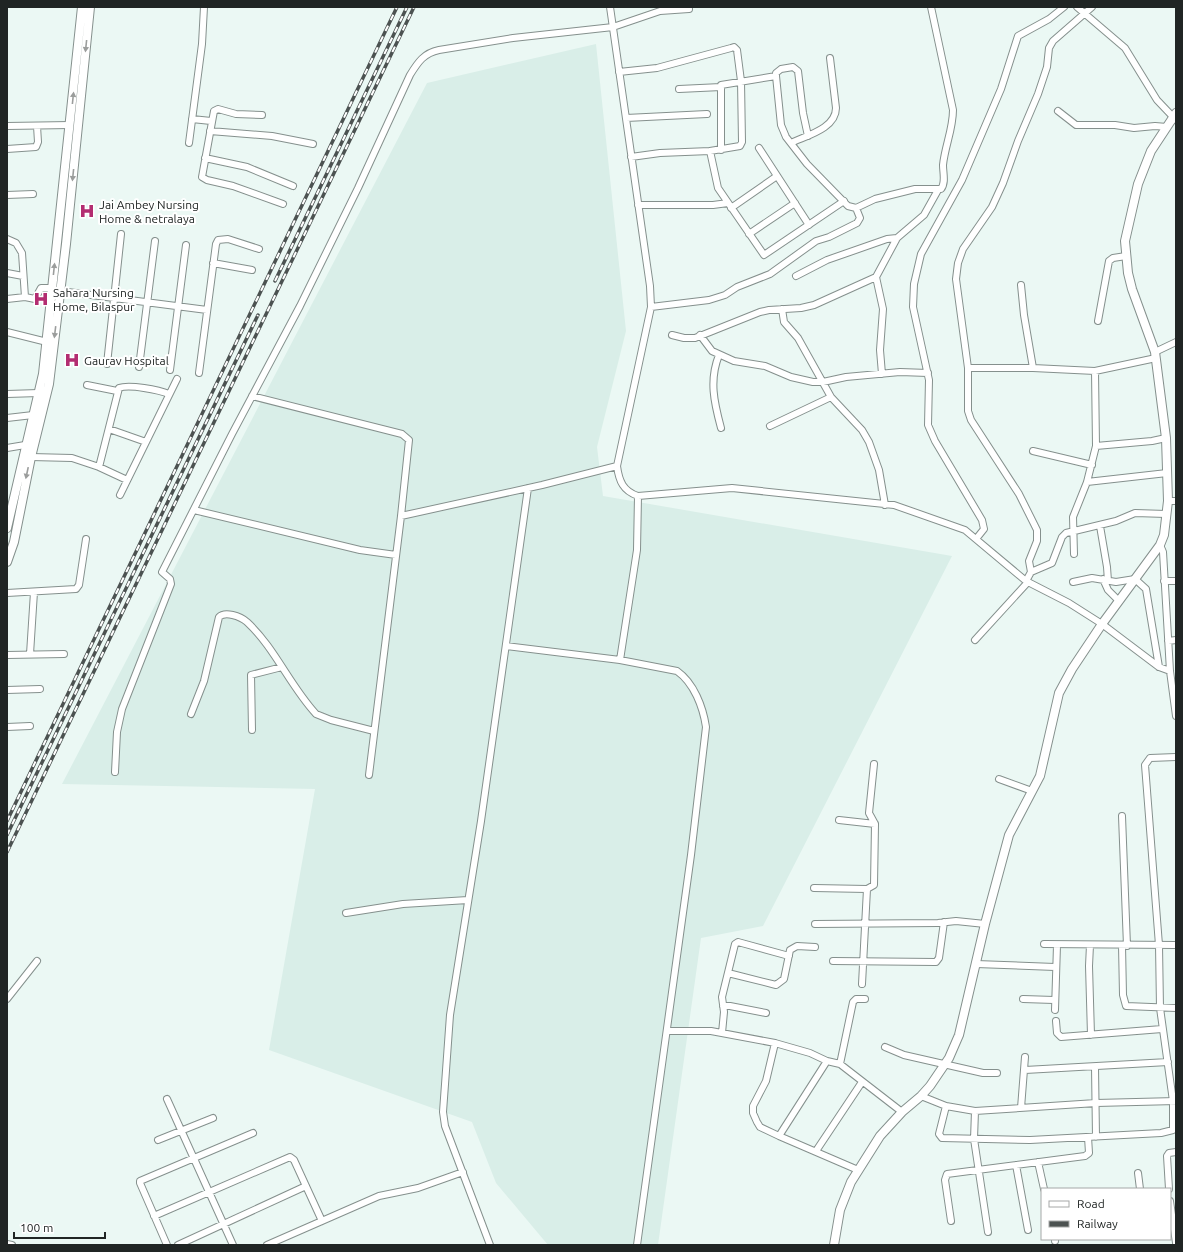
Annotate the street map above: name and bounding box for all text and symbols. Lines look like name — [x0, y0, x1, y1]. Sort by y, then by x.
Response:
one-way arrow — [83, 40, 90, 52]
one-way arrow — [70, 92, 76, 104]
one-way arrow — [70, 169, 76, 181]
place label: Jai Ambey Nursing Home & netralaya — [99, 198, 199, 225]
hospital icon: Jai Ambey Nursing Home & netralaya — [78, 202, 96, 220]
one-way arrow — [51, 263, 58, 275]
place label: Sahara Nursing Home, Bilaspur — [53, 286, 135, 313]
hospital icon: Sahara Nursing Home, Bilaspur — [32, 290, 50, 308]
one-way arrow — [52, 326, 58, 338]
hospital icon: Gaurav Hospital — [63, 351, 81, 369]
place label: Gaurav Hospital — [84, 354, 169, 367]
one-way arrow — [24, 467, 30, 479]
legend — [1041, 1188, 1171, 1240]
text: Road — [1077, 1197, 1105, 1210]
scale bar — [14, 1214, 105, 1240]
text: Railway — [1077, 1217, 1118, 1230]
text: 100 m — [20, 1221, 53, 1234]

